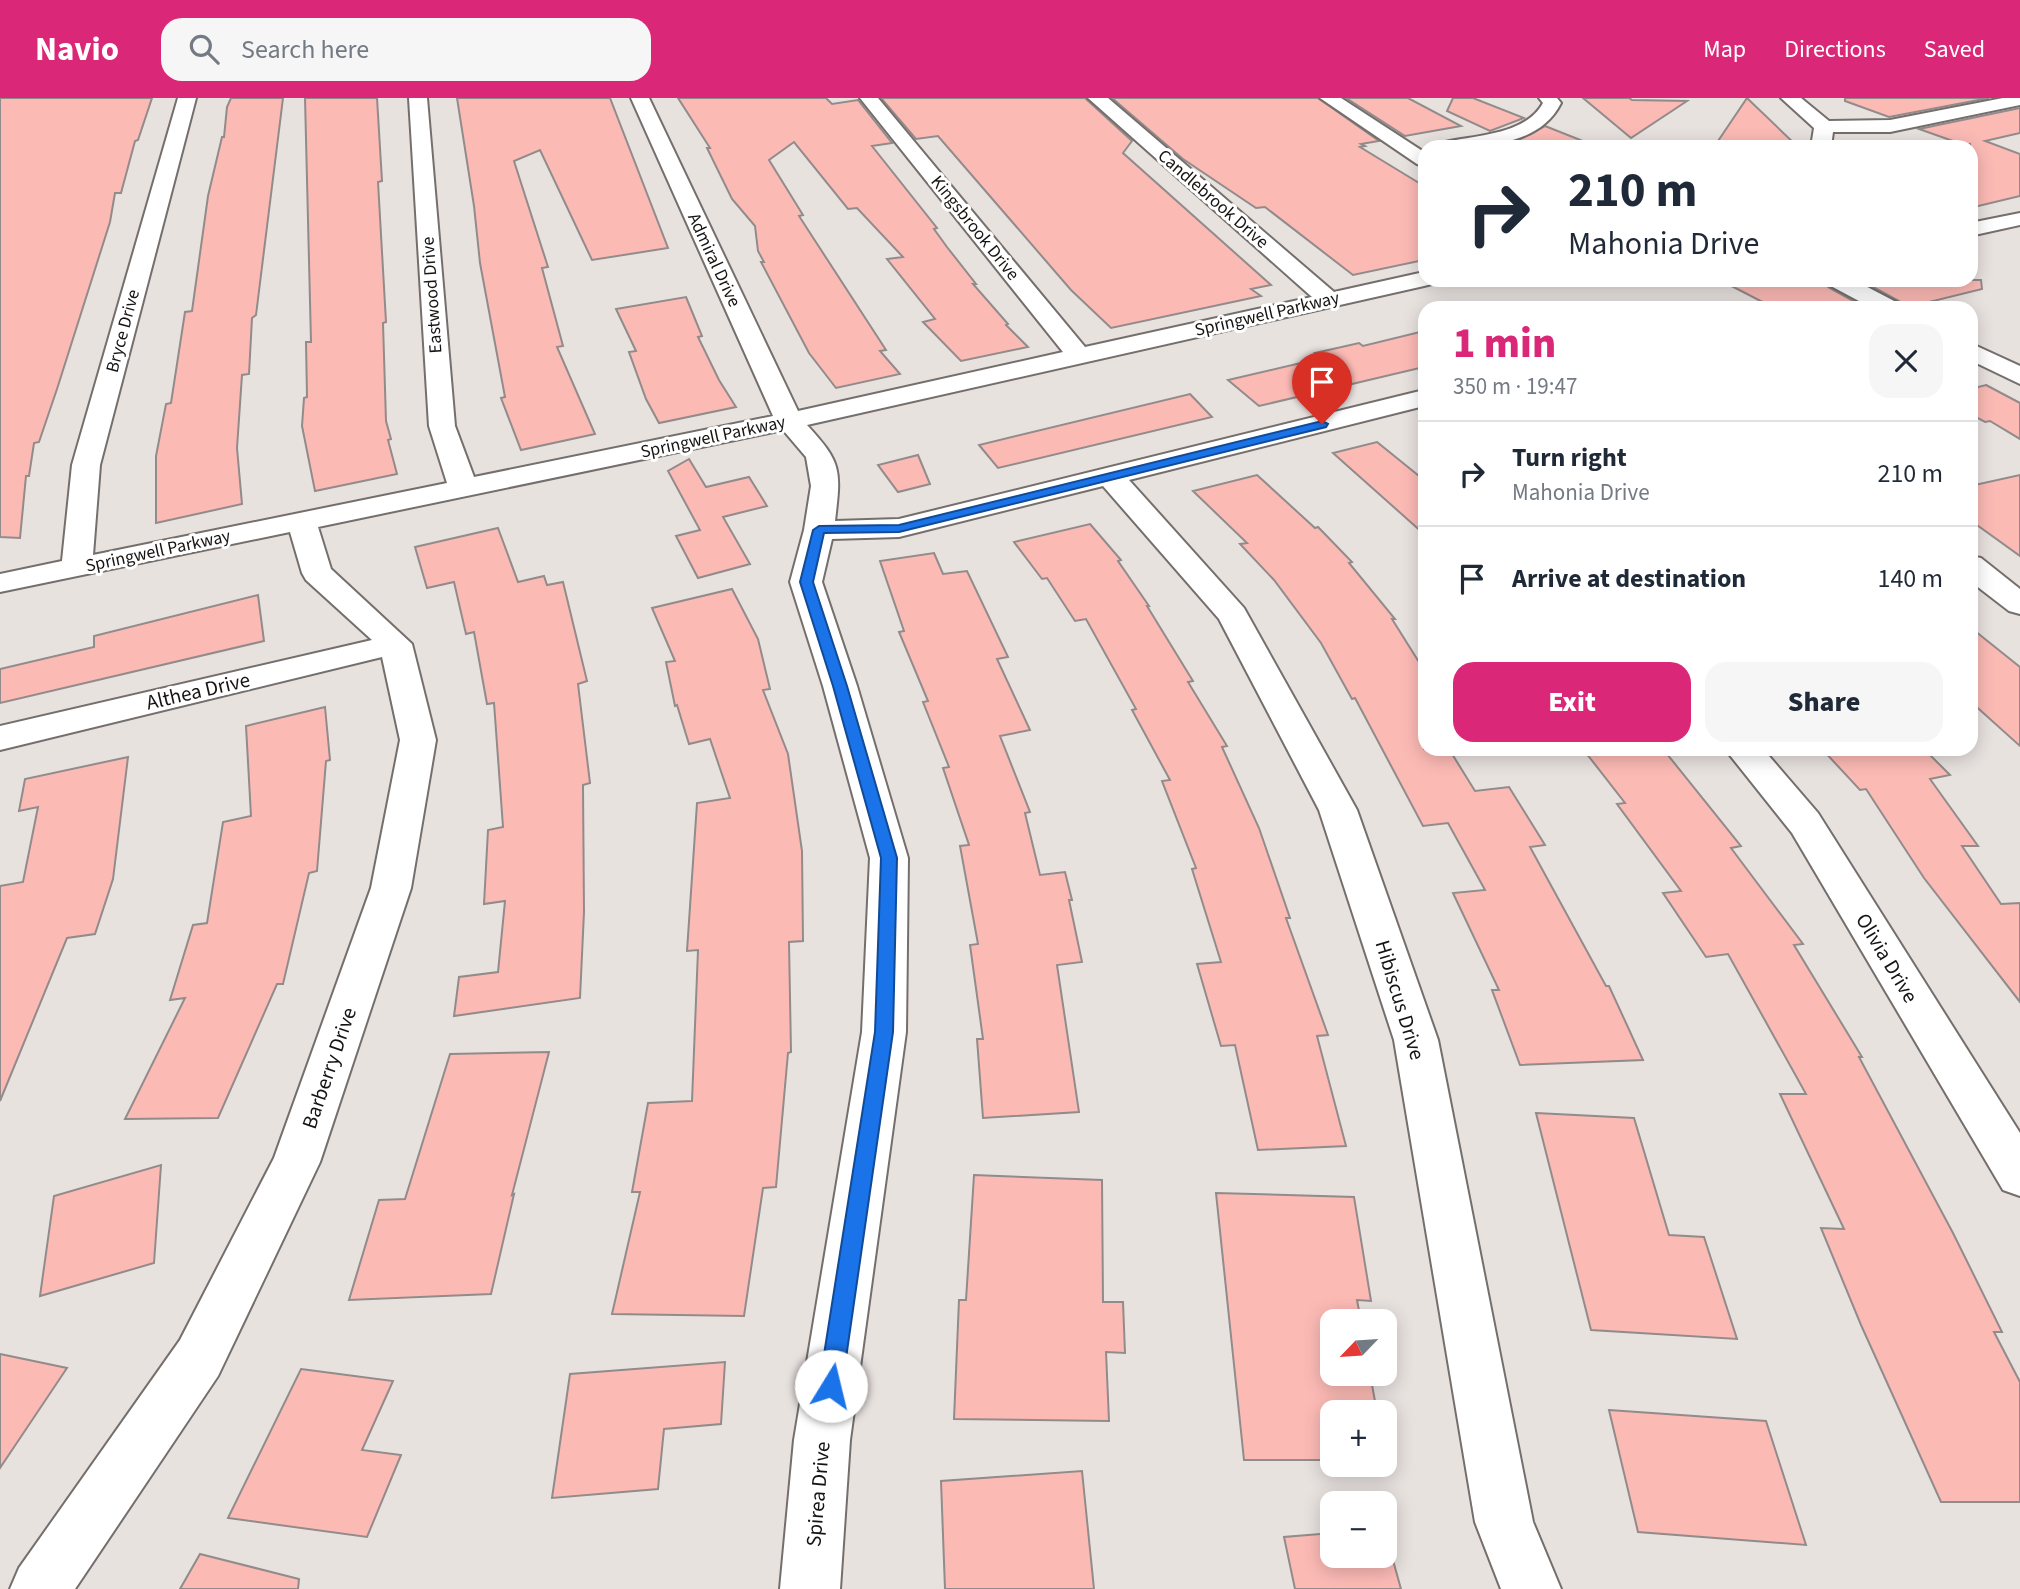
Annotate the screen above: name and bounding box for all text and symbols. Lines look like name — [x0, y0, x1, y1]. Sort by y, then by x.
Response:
search box — [161, 18, 651, 81]
text: Navio — [35, 26, 119, 73]
icon: search — [185, 30, 223, 68]
text: Search here — [241, 31, 369, 68]
text: Map — [1703, 32, 1746, 67]
text: Directions — [1784, 32, 1886, 67]
text: Saved — [1924, 32, 1985, 67]
street label: Candlebrook Drive — [1152, 144, 1274, 254]
text: 210 m — [1568, 156, 1697, 226]
icon: right — [1453, 168, 1544, 259]
street label: Kingsbrook Drive — [925, 170, 1025, 286]
street label: Admiral Drive — [681, 209, 747, 311]
text: Mahonia Drive — [1568, 221, 1759, 267]
street label: Eastwood Drive — [415, 236, 449, 354]
street label: Springwell Parkway — [1192, 285, 1342, 343]
street label: Bryce Drive — [100, 287, 146, 375]
text: 1 min — [1453, 314, 1556, 374]
button: close — [1869, 324, 1943, 398]
pin — [1292, 352, 1352, 424]
icon: arrive — [1303, 363, 1341, 401]
text: 350 m · 19:47 — [1453, 370, 1577, 403]
street label: Springwell Parkway — [638, 409, 788, 465]
text: Turn right — [1512, 439, 1627, 476]
icon: right — [1453, 455, 1491, 493]
text: 210 m — [1877, 455, 1943, 492]
text: Mahonia Drive — [1512, 476, 1650, 509]
street label: Springwell Parkway — [83, 523, 233, 579]
icon: arrive — [1453, 560, 1491, 598]
text: Arrive at destination — [1512, 560, 1746, 597]
text: 140 m — [1877, 560, 1943, 597]
button: Exit — [1453, 662, 1691, 742]
button: Share — [1705, 662, 1943, 742]
street label: Althea Drive — [143, 664, 253, 718]
street label: Olivia Drive — [1848, 908, 1926, 1008]
street label: Hibiscus Drive — [1368, 936, 1432, 1064]
street label: Barberry Drive — [294, 1003, 364, 1133]
north arrow — [1320, 1309, 1396, 1386]
map controls — [1320, 1309, 1397, 1568]
position arrow — [794, 1349, 868, 1423]
button: + — [1320, 1400, 1397, 1477]
street label: Spirea Drive — [798, 1440, 838, 1548]
button: − — [1320, 1491, 1397, 1568]

